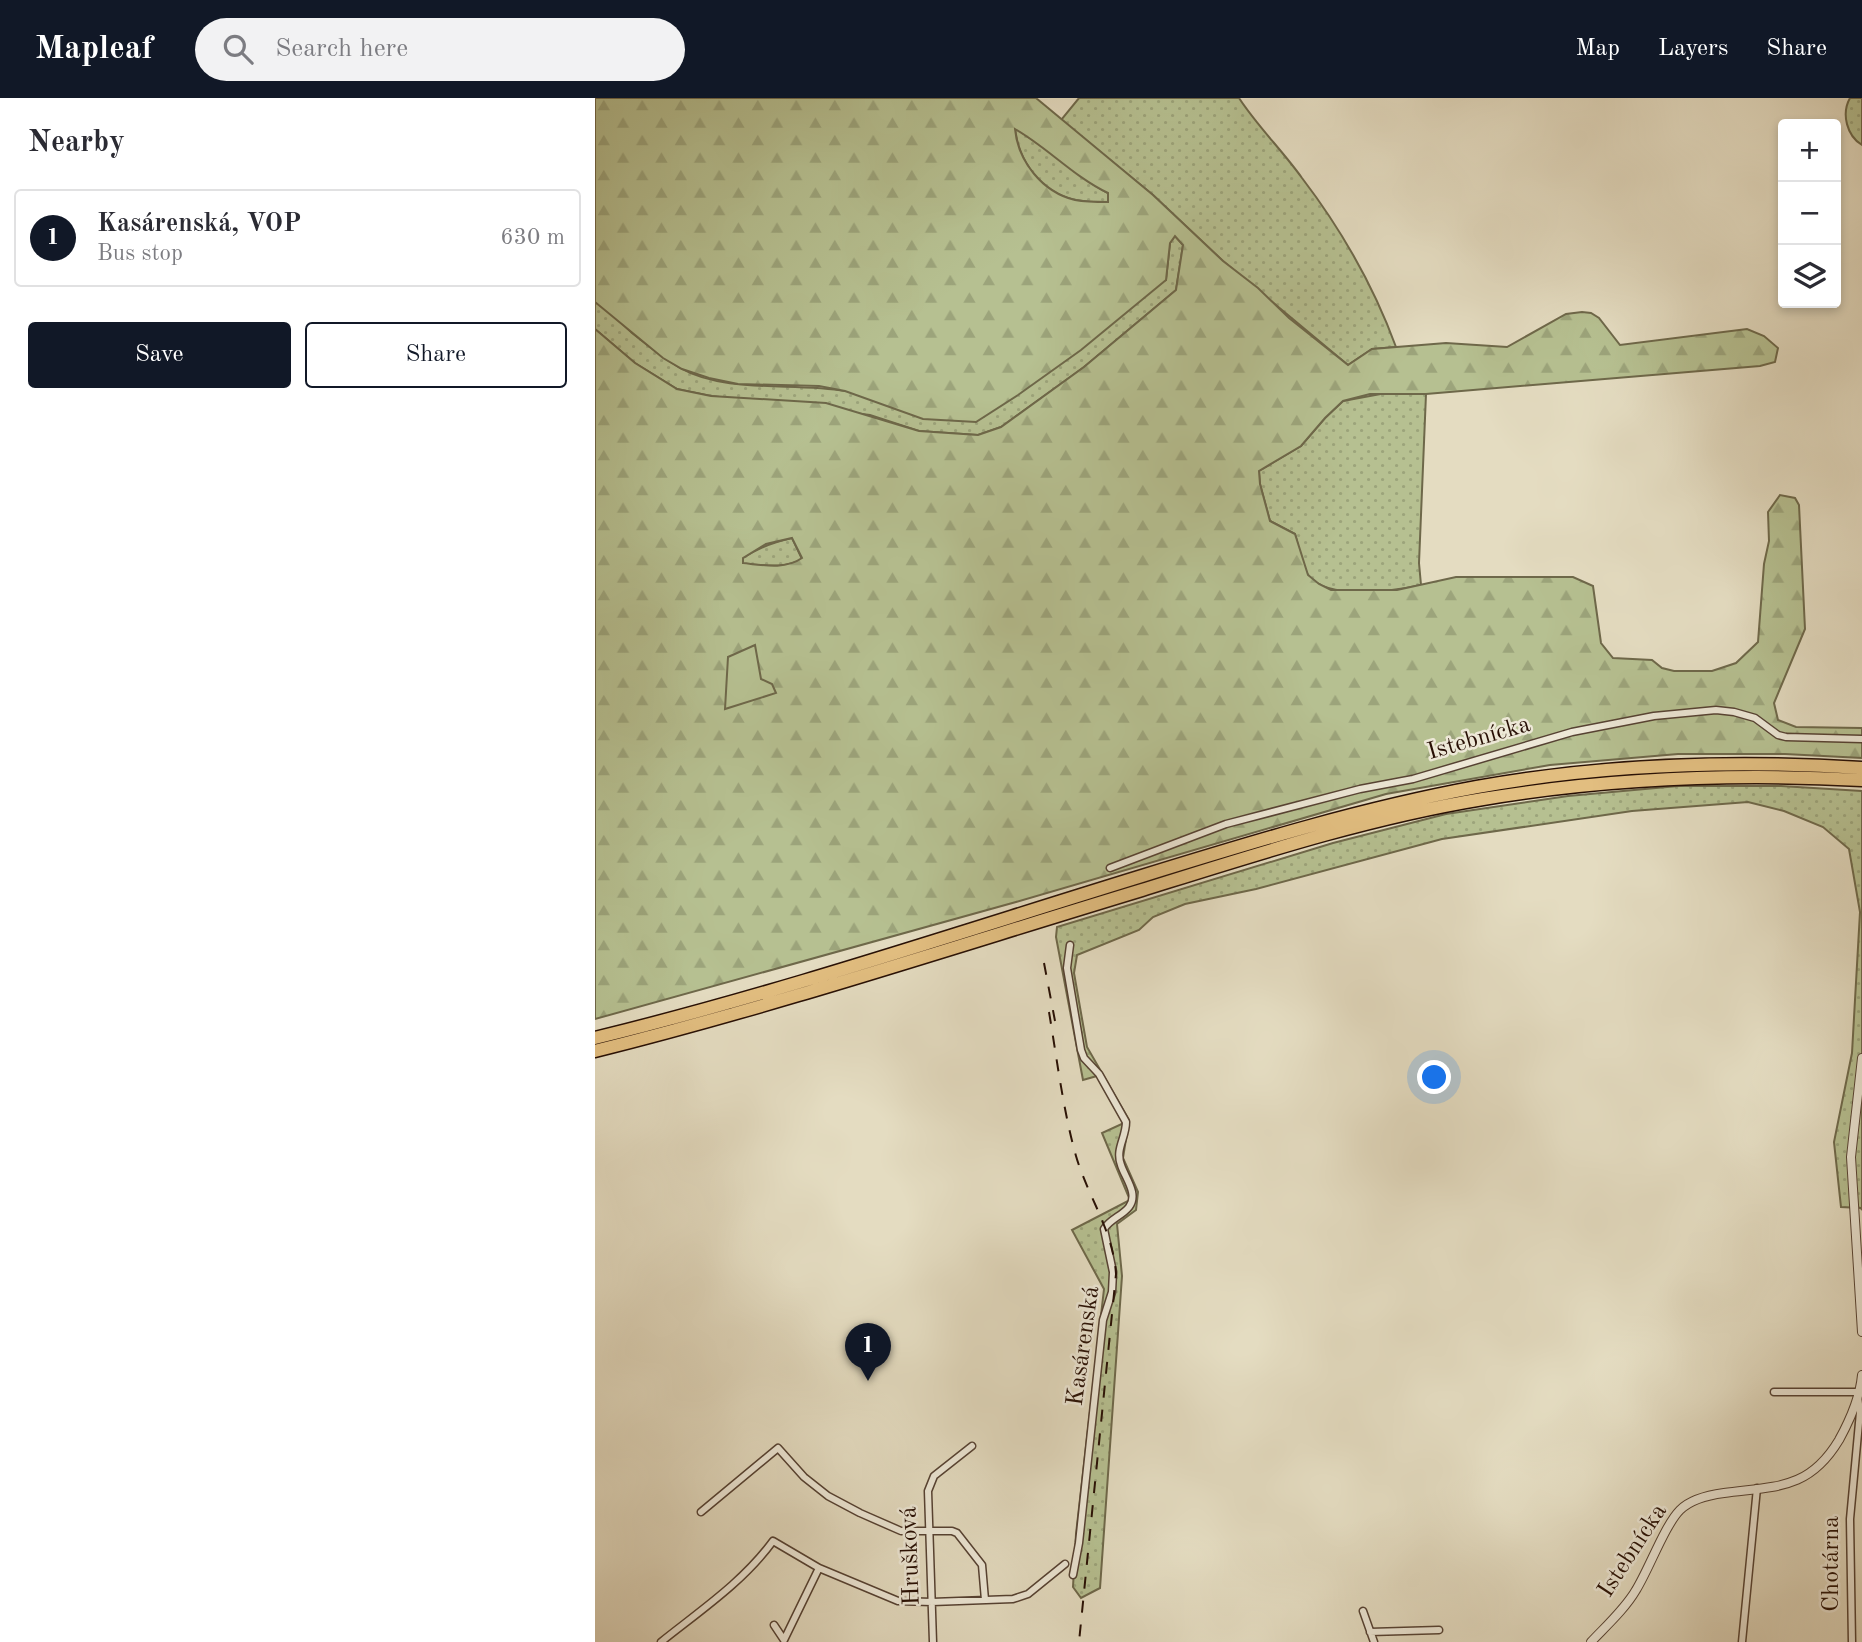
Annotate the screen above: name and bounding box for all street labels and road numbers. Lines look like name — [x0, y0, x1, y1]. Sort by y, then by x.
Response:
street label: Istebnícka — [1425, 713, 1533, 765]
street label: Kasárenská — [1064, 1284, 1104, 1408]
street label: Istebnícka — [1594, 1500, 1672, 1602]
street label: Hrušková — [897, 1506, 925, 1606]
street label: Chotárna — [1820, 1516, 1844, 1612]

